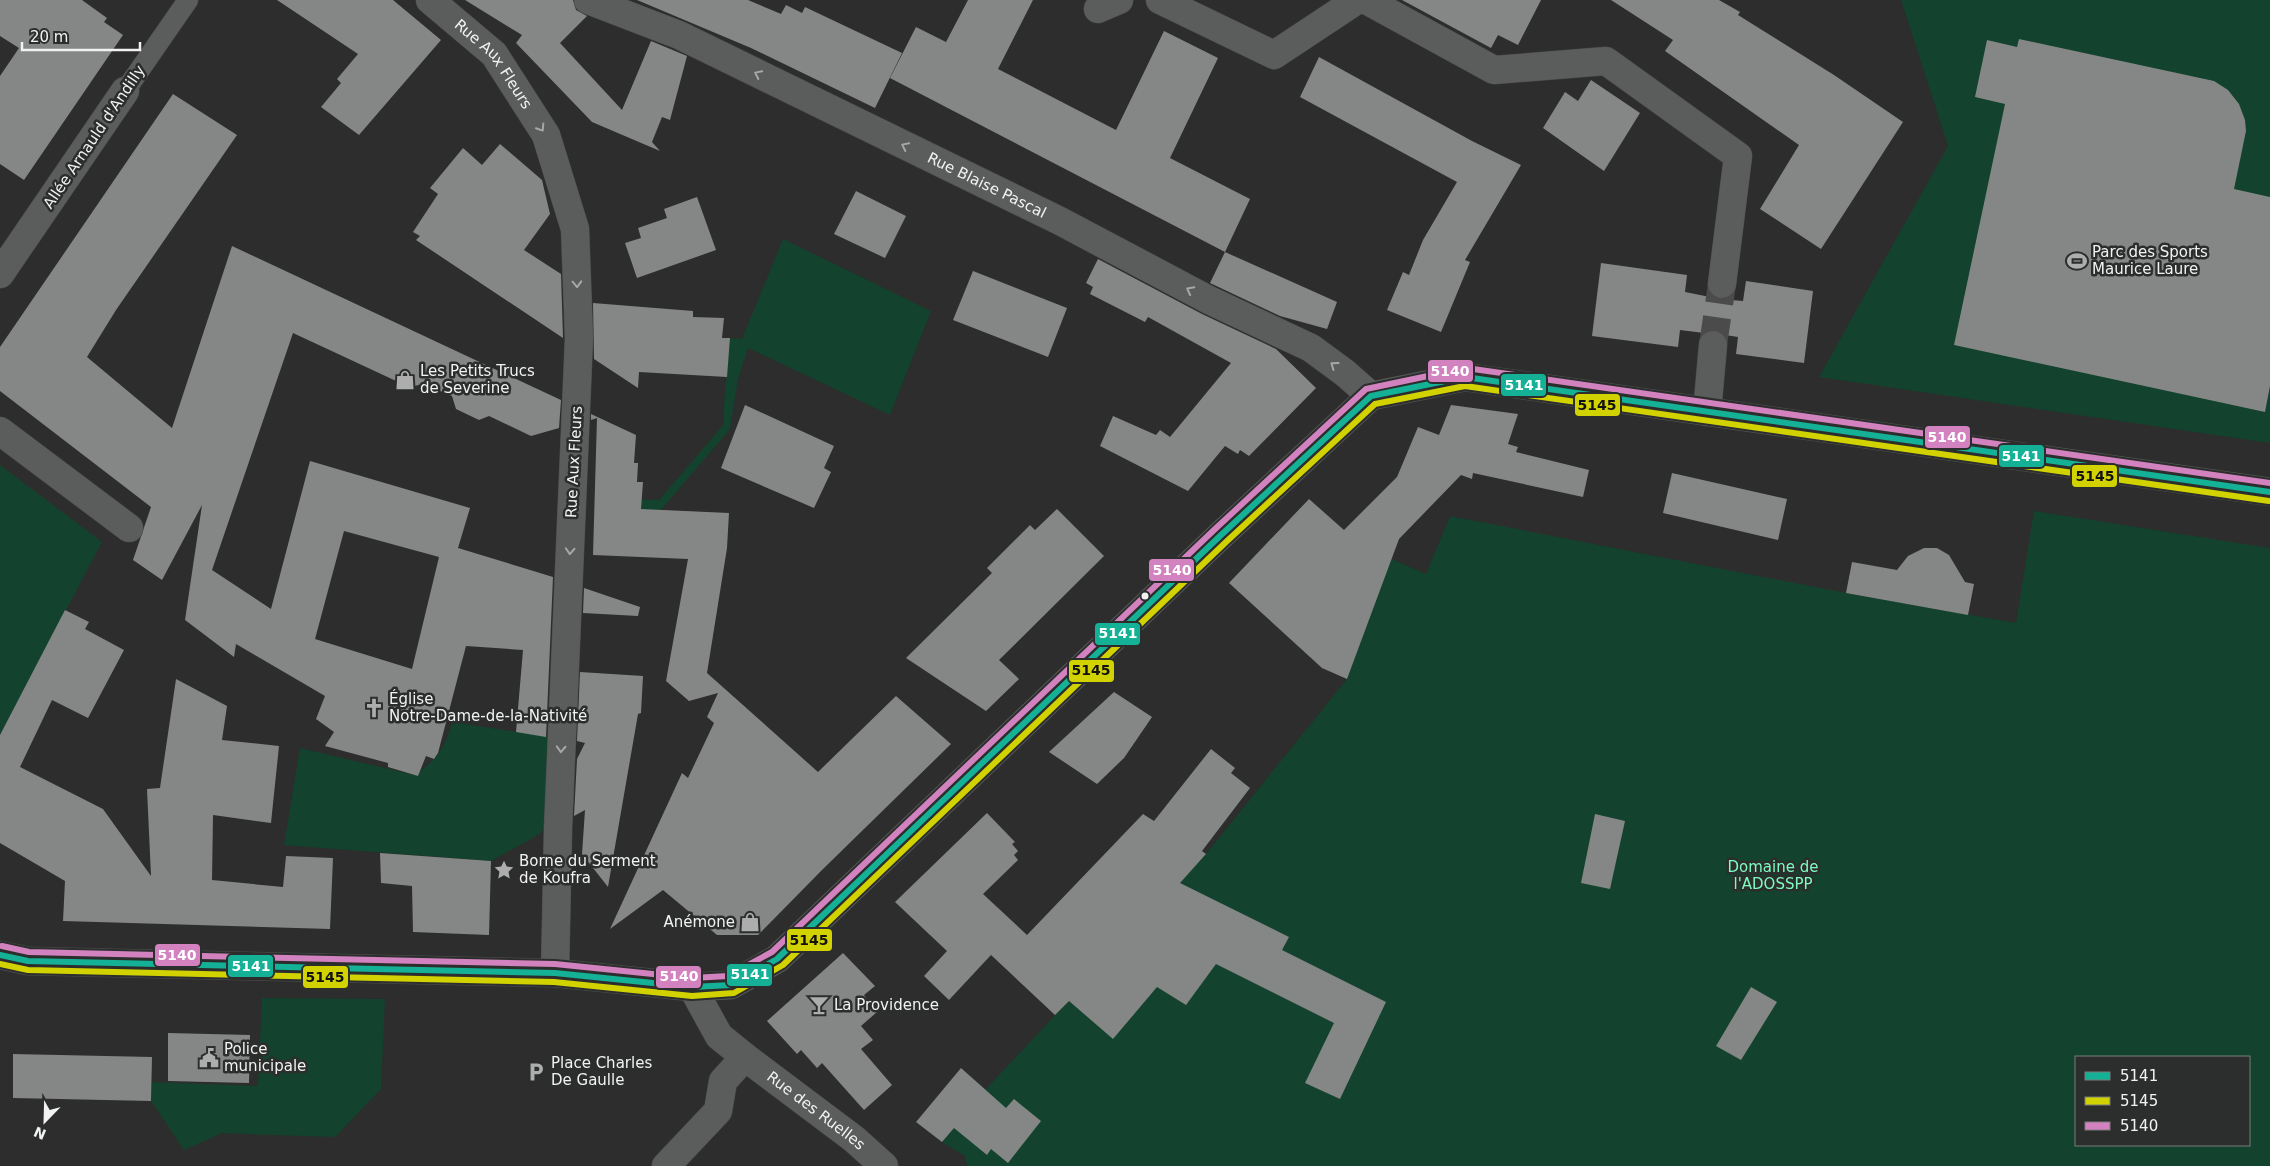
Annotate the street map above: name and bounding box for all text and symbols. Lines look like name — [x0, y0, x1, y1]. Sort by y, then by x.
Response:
street label: Rue Aux Fleurs — [451, 16, 536, 112]
scale bar — [22, 20, 140, 52]
text: 20 m — [30, 28, 68, 46]
street label: Allée Arnauld d'Andilly — [39, 62, 149, 212]
one-way arrow — [755, 70, 764, 80]
one-way arrow — [535, 122, 544, 131]
one-way arrow — [901, 142, 910, 152]
street label: Rue Blaise Pascal — [924, 149, 1049, 222]
place label: Parc des Sports Maurice Laure — [2092, 243, 2208, 278]
sports icon: Parc des Sports Maurice Laure — [2066, 250, 2088, 272]
one-way arrow — [572, 280, 583, 288]
one-way arrow — [1186, 286, 1195, 296]
line badge: 5140 — [1427, 359, 1474, 383]
place label: Les Petits Trucs de Severine — [420, 362, 535, 397]
one-way arrow — [1331, 362, 1340, 370]
text: 5140 — [1431, 363, 1470, 379]
shop icon: Les Petits Trucs de Severine — [394, 369, 416, 391]
line badge: 5141 — [1500, 373, 1547, 397]
text: 5141 — [1505, 377, 1543, 393]
line badge: 5145 — [1574, 393, 1621, 417]
text: 5145 — [1578, 397, 1616, 413]
street label: Rue Aux Fleurs — [562, 405, 586, 518]
line badge: 5140 — [1924, 425, 1971, 449]
text: 5140 — [1928, 429, 1967, 445]
line badge: 5141 — [1998, 444, 2045, 468]
text: 5141 — [2002, 448, 2040, 464]
line badge: 5145 — [2071, 464, 2118, 488]
text: 5145 — [2076, 468, 2114, 484]
one-way arrow — [565, 548, 576, 556]
line badge: 5140 — [1148, 558, 1195, 582]
text: 5140 — [1153, 562, 1192, 578]
unlabelled marker — [1140, 591, 1150, 601]
line badge: 5141 — [1094, 622, 1141, 646]
text: 5141 — [1099, 625, 1137, 641]
line badge: 5145 — [1068, 659, 1115, 683]
text: 5145 — [1072, 662, 1110, 678]
place label: Église Notre-Dame-de-la-Nativité — [389, 689, 587, 725]
church icon: Église Notre-Dame-de-la-Nativité — [363, 697, 385, 719]
one-way arrow — [556, 745, 567, 753]
place label: Borne du Serment de Koufra — [519, 852, 656, 887]
park label: Domaine de l'ADOSSPP — [1728, 858, 1818, 893]
place icon: Borne du Serment de Koufra — [493, 859, 515, 881]
shop icon: Anémone — [739, 911, 761, 933]
place label: Anémone — [663, 913, 735, 931]
line badge: 5145 — [786, 928, 833, 952]
text: 5145 — [790, 932, 828, 948]
line badge: 5140 — [154, 943, 201, 967]
text: 5140 — [158, 947, 197, 963]
line badge: 5141 — [227, 954, 274, 978]
text: 5141 — [232, 958, 270, 974]
line badge: 5141 — [726, 963, 773, 987]
line badge: 5145 — [302, 965, 349, 989]
line badge: 5140 — [655, 965, 702, 989]
text: 5141 — [731, 966, 769, 982]
text: 5140 — [660, 968, 699, 984]
text: 5145 — [306, 969, 344, 985]
bar icon: La Providence — [808, 994, 830, 1016]
place label: La Providence — [834, 996, 939, 1014]
place label: Police municipale — [224, 1040, 306, 1075]
public building icon: Police municipale — [198, 1047, 220, 1069]
place label: Place Charles De Gaulle — [551, 1054, 652, 1089]
legend — [2075, 1056, 2250, 1146]
parking icon: Place Charles De Gaulle — [525, 1061, 547, 1083]
text: 5141 — [2120, 1067, 2158, 1085]
street label: Rue des Ruelles — [763, 1068, 869, 1154]
text: 5145 — [2120, 1092, 2158, 1110]
north arrow — [20, 1096, 70, 1146]
text: 5140 — [2120, 1117, 2158, 1135]
text: N — [31, 1123, 48, 1143]

